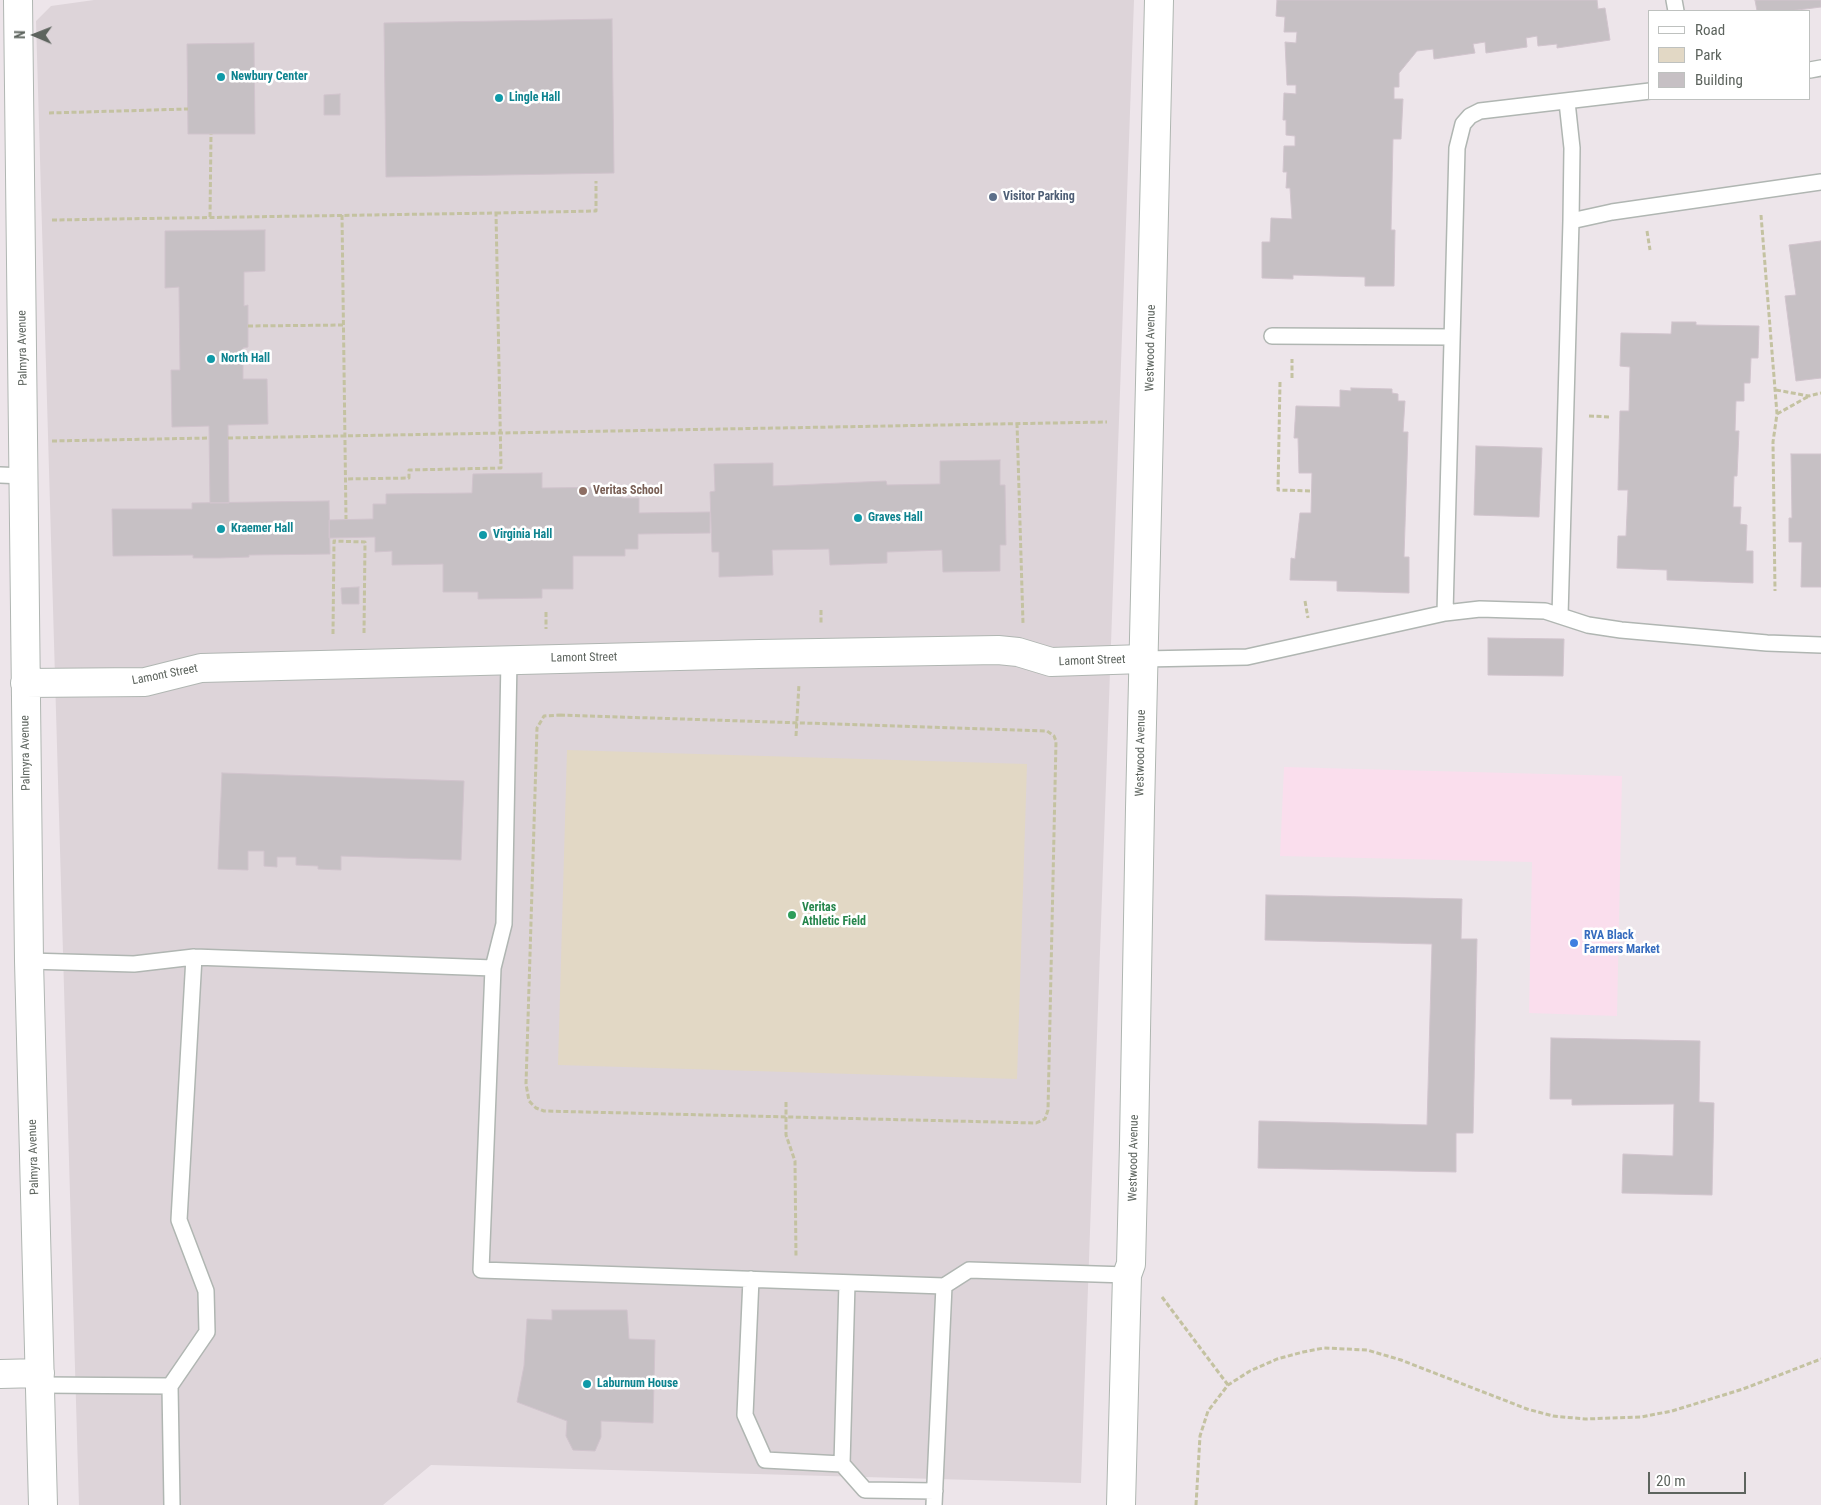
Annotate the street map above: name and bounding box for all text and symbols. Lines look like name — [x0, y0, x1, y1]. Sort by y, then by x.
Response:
north arrow — [10, 10, 60, 60]
legend — [1648, 10, 1811, 100]
text: Road — [1695, 21, 1725, 39]
text: N — [12, 30, 28, 39]
text: Park — [1695, 46, 1722, 64]
place label: Newbury Center — [231, 70, 308, 84]
marker: Newbury Center — [215, 71, 227, 83]
text: Building — [1695, 71, 1743, 89]
place label: Lingle Hall — [509, 91, 560, 105]
marker: Lingle Hall — [493, 92, 505, 104]
place label: Visitor Parking — [1003, 190, 1075, 204]
marker: Visitor Parking — [987, 191, 999, 203]
street label: Westwood Avenue — [1143, 305, 1159, 391]
street label: Palmyra Avenue — [15, 310, 31, 386]
place label: North Hall — [221, 352, 270, 366]
marker: North Hall — [205, 353, 217, 365]
place label: Veritas School — [593, 484, 663, 498]
marker: Veritas School — [577, 485, 589, 497]
place label: Graves Hall — [868, 511, 923, 525]
marker: Graves Hall — [852, 512, 864, 524]
place label: Kraemer Hall — [231, 522, 293, 536]
marker: Kraemer Hall — [215, 523, 227, 535]
place label: Virginia Hall — [493, 528, 552, 542]
marker: Virginia Hall — [477, 529, 489, 541]
street label: Lamont Street — [551, 650, 617, 666]
street label: Lamont Street — [1058, 653, 1126, 669]
street label: Lamont Street — [131, 662, 199, 688]
street label: Westwood Avenue — [1133, 710, 1149, 796]
street label: Palmyra Avenue — [18, 715, 34, 791]
place label: Veritas Athletic Field — [802, 901, 866, 929]
marker: Veritas Athletic Field — [786, 909, 798, 921]
place label: RVA Black Farmers Market — [1584, 929, 1660, 957]
marker: RVA Black Farmers Market — [1568, 937, 1580, 949]
street label: Westwood Avenue — [1126, 1115, 1142, 1201]
street label: Palmyra Avenue — [25, 1119, 43, 1195]
place label: Laburnum House — [597, 1377, 678, 1391]
marker: Laburnum House — [581, 1378, 593, 1390]
scale bar — [1651, 1462, 1748, 1494]
text: 20 m — [1656, 1472, 1686, 1490]

